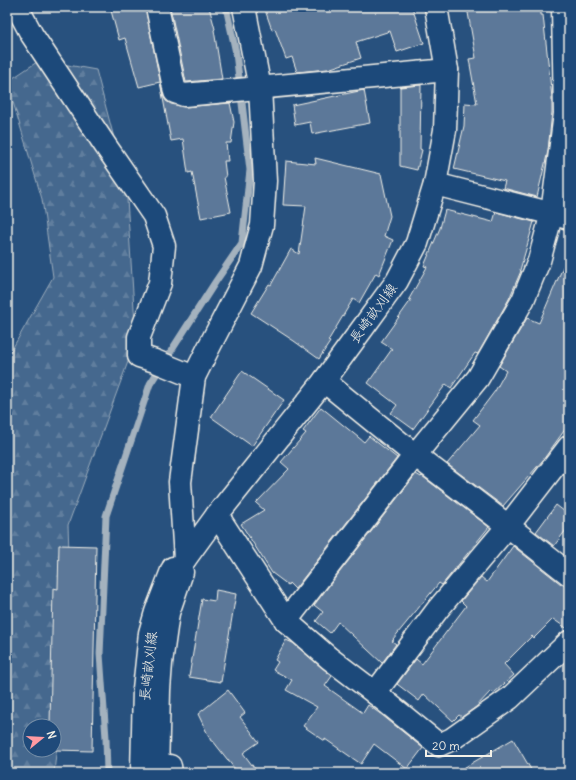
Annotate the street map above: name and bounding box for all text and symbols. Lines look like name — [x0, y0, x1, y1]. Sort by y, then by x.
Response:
street label: 長崎畝刈線 — [345, 279, 401, 347]
street label: 長崎畝刈線 — [135, 630, 161, 702]
north arrow — [22, 718, 62, 758]
text: N — [44, 729, 59, 741]
scale bar — [426, 732, 491, 758]
text: 20 m — [432, 738, 460, 753]

